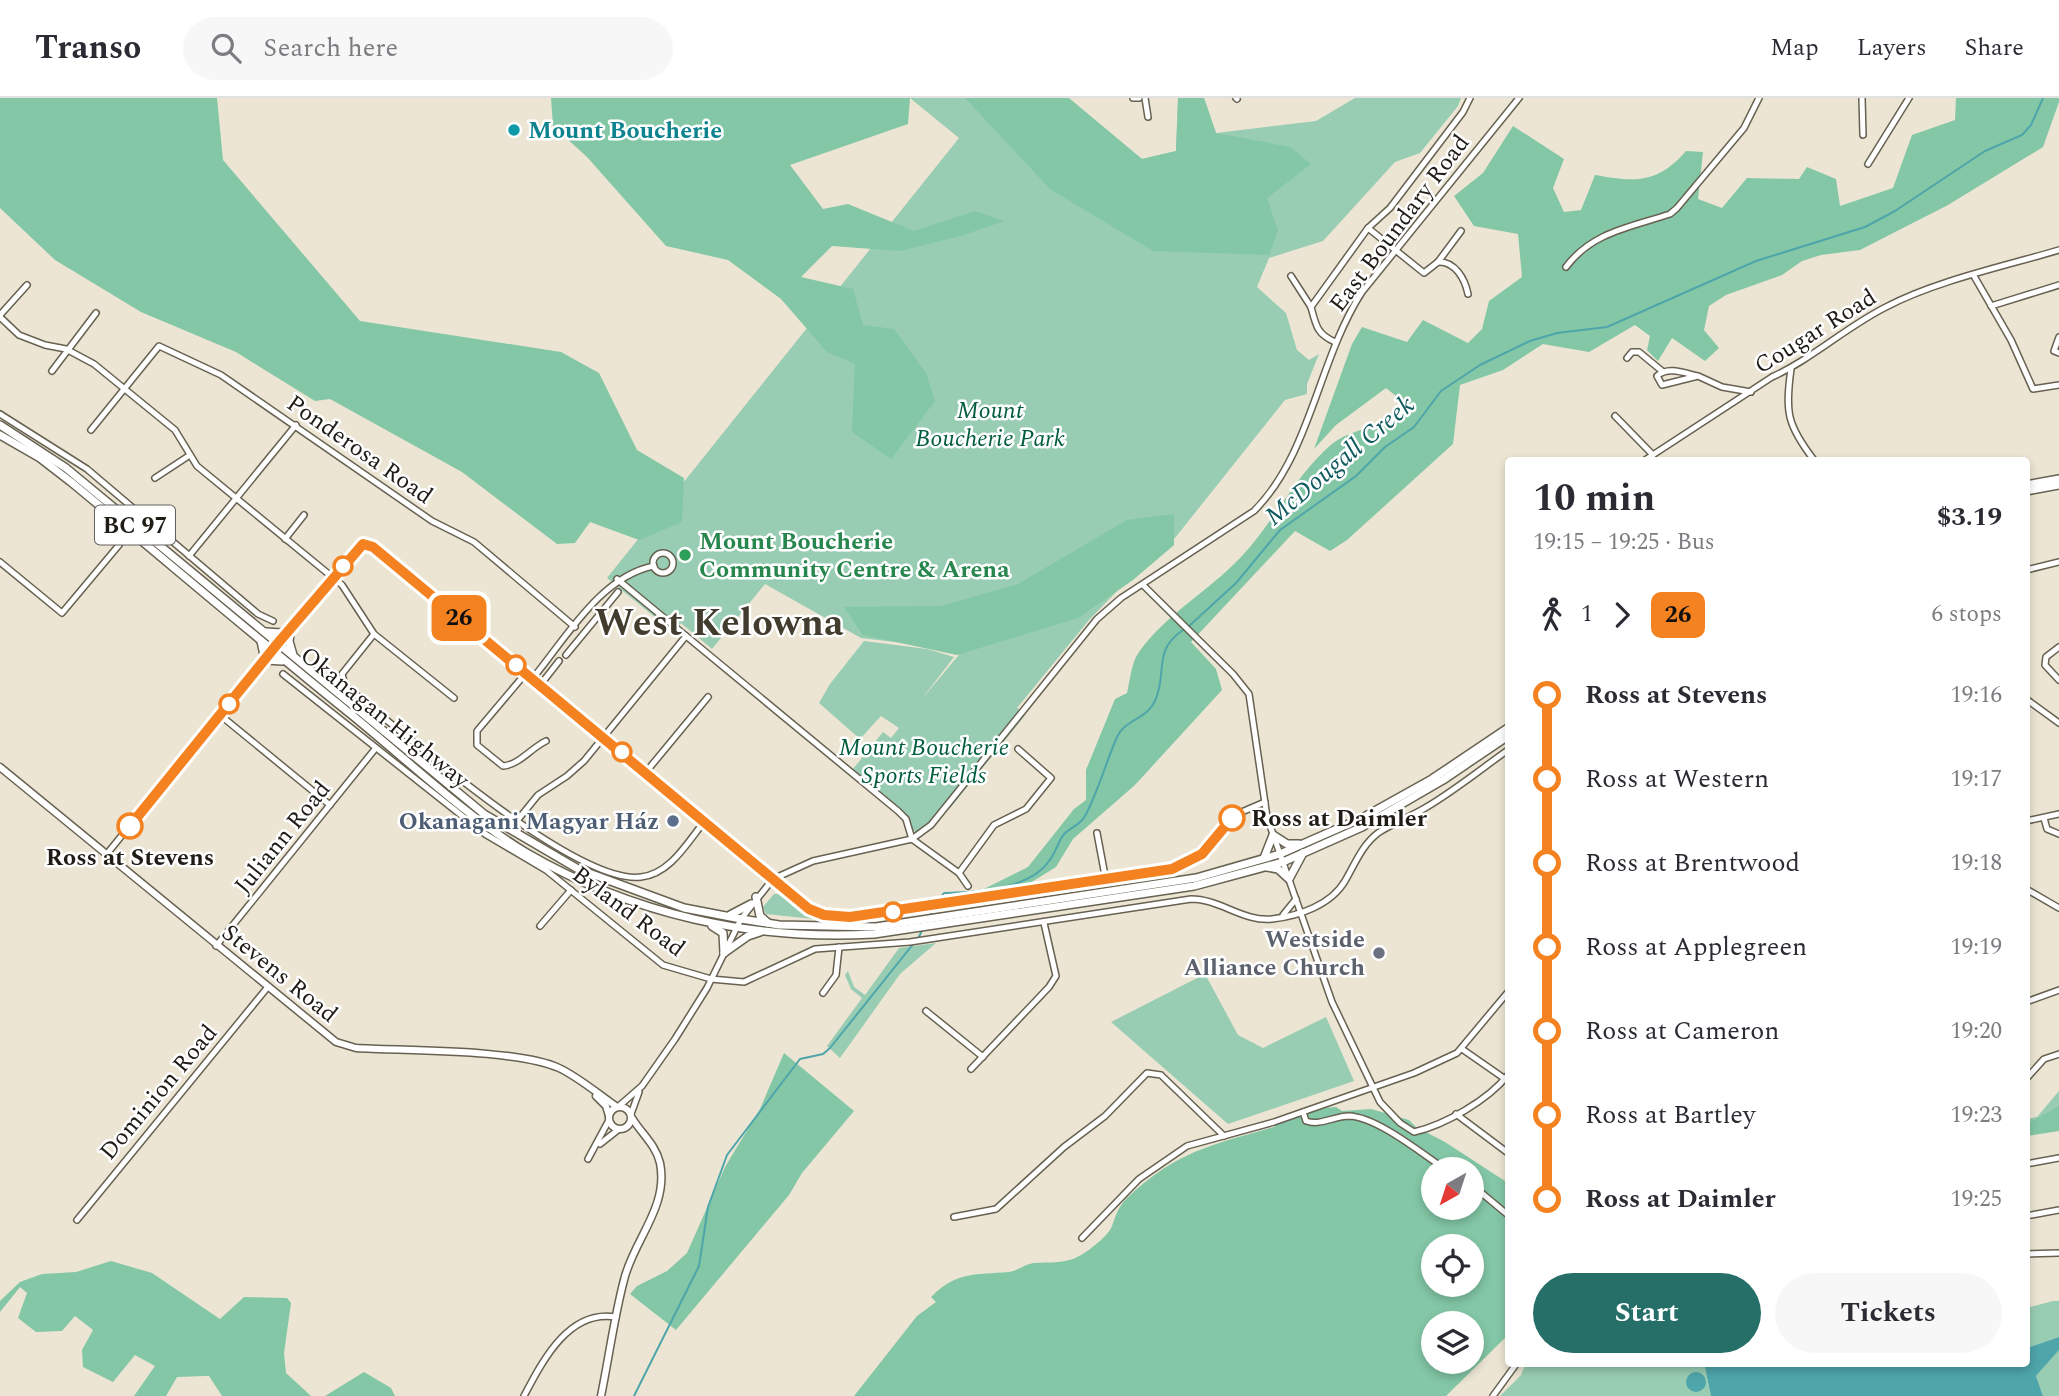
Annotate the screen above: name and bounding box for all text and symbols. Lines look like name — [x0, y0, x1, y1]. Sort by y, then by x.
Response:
search box — [183, 17, 673, 80]
text: Transo — [35, 23, 141, 73]
text: Search here — [263, 28, 398, 68]
icon: search — [207, 29, 245, 67]
text: Map — [1770, 30, 1819, 66]
text: Layers — [1857, 30, 1927, 66]
text: Share — [1965, 30, 2024, 66]
place label: Mount Boucherie — [528, 113, 722, 149]
marker: Mount Boucherie — [506, 122, 522, 138]
street label: East Boundary Road — [1321, 127, 1479, 320]
street label: Cougar Road — [1747, 280, 1884, 384]
street label: Ponderosa Road — [279, 386, 440, 514]
water label: McDougall Creek — [1256, 386, 1424, 536]
park label: Mount Boucherie Park — [915, 393, 1065, 457]
text: 10 min — [1533, 470, 1655, 528]
text: $3.19 — [1937, 497, 2002, 537]
road number: BC 97 — [95, 506, 175, 544]
place label: Mount Boucherie Community Centre & Arena — [699, 524, 1010, 588]
text: 19:15 – 19:25 · Bus — [1533, 525, 1715, 560]
marker: Mount Boucherie Community Centre & Arena — [677, 547, 693, 563]
unlabelled marker — [333, 556, 353, 576]
line badge: 26 — [428, 595, 490, 641]
district label: West Kelowna — [594, 595, 844, 653]
icon: walk — [1533, 596, 1571, 634]
icon: forward — [1603, 596, 1641, 634]
text: 1 — [1581, 597, 1593, 632]
text: 26 — [1665, 597, 1691, 633]
text: 6 stops — [1932, 597, 2002, 632]
text: 26 — [446, 600, 472, 636]
street label: Okanagan Highway — [292, 638, 478, 798]
unlabelled marker — [506, 655, 526, 675]
text: Ross at Stevens — [1585, 675, 1767, 715]
text: 19:16 — [1950, 678, 2002, 713]
unlabelled marker — [219, 694, 239, 714]
park label: Mount Boucherie Sports Fields — [839, 730, 1009, 794]
unlabelled marker — [612, 742, 632, 762]
text: Ross at Western — [1585, 759, 1769, 799]
text: 19:17 — [1950, 762, 2002, 797]
street label: Juliann Road — [226, 773, 340, 902]
place label: Ross at Daimler — [1251, 801, 1428, 837]
place label: Okanagani Magyar Ház — [399, 804, 659, 840]
marker: Ross at Daimler — [1219, 805, 1245, 831]
marker: Ross at Stevens — [117, 813, 143, 839]
marker: Okanagani Magyar Ház — [665, 813, 681, 829]
place label: Ross at Stevens — [46, 840, 214, 876]
text: Ross at Brentwood — [1585, 843, 1800, 883]
text: 19:18 — [1950, 846, 2002, 881]
street label: Byland Road — [564, 857, 693, 966]
unlabelled marker — [883, 902, 903, 922]
street label: Stevens Road — [213, 916, 345, 1032]
place label: Westside Alliance Church — [1184, 922, 1365, 986]
text: Ross at Applegreen — [1585, 927, 1807, 967]
text: 19:19 — [1950, 930, 2002, 965]
marker: Westside Alliance Church — [1371, 945, 1387, 961]
text: Ross at Cameron — [1585, 1011, 1779, 1051]
text: 19:20 — [1950, 1014, 2002, 1049]
street label: Dominion Road — [91, 1017, 227, 1169]
text: Ross at Bartley — [1585, 1095, 1755, 1135]
text: 19:23 — [1950, 1098, 2002, 1133]
north arrow — [1421, 1157, 1484, 1220]
map controls — [1421, 1157, 1484, 1374]
text: Ross at Daimler — [1585, 1179, 1776, 1219]
text: 19:25 — [1950, 1182, 2002, 1217]
button: locate — [1421, 1234, 1484, 1297]
button: Start — [1533, 1273, 1761, 1353]
button: Tickets — [1775, 1273, 2002, 1353]
button: layers — [1421, 1311, 1484, 1374]

